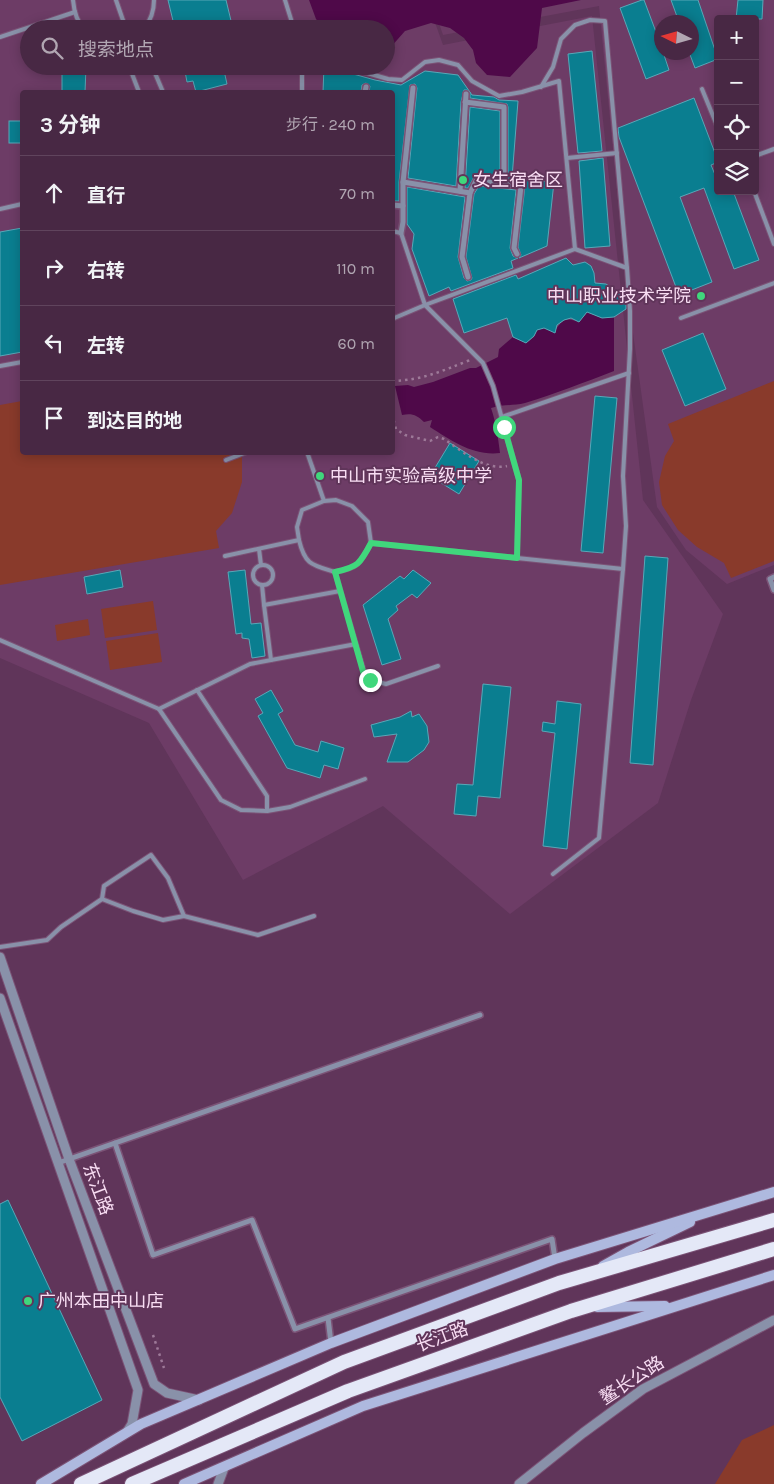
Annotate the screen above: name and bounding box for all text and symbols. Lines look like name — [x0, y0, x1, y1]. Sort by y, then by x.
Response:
north arrow — [654, 15, 699, 60]
map controls — [714, 15, 759, 195]
button: + — [714, 15, 759, 60]
search box — [20, 20, 395, 75]
icon: search — [38, 34, 66, 62]
text: 搜索地点 — [78, 39, 154, 61]
button: − — [714, 60, 759, 105]
button: locate — [714, 105, 759, 150]
text: 3 分钟 — [40, 113, 100, 137]
text: 步行 · 240 m — [286, 115, 375, 134]
button: layers — [714, 150, 759, 195]
place label: 女生宿舍区 — [473, 169, 563, 191]
marker: 女生宿舍区 — [457, 174, 469, 186]
icon: ahead — [40, 179, 68, 207]
text: 70 m — [339, 184, 375, 203]
text: 直行 — [87, 185, 125, 207]
icon: right — [40, 254, 68, 282]
text: 110 m — [336, 259, 375, 278]
text: 右转 — [87, 260, 125, 282]
place label: 中山职业技术学院 — [547, 285, 691, 307]
marker: 中山职业技术学院 — [695, 290, 707, 302]
icon: left — [40, 329, 68, 357]
text: 60 m — [338, 334, 375, 353]
text: 左转 — [87, 335, 125, 357]
icon: arrive — [40, 404, 68, 432]
text: 到达目的地 — [87, 410, 182, 432]
route start — [493, 416, 516, 439]
place label: 中山市实验高级中学 — [330, 465, 492, 487]
marker: 中山市实验高级中学 — [314, 470, 326, 482]
route end — [359, 669, 382, 692]
street label: 东江路 — [78, 1160, 118, 1218]
place label: 广州本田中山店 — [38, 1290, 164, 1312]
marker: 广州本田中山店 — [22, 1295, 34, 1307]
street label: 长江路 — [413, 1317, 471, 1357]
street label: 鳌长公路 — [596, 1351, 668, 1409]

